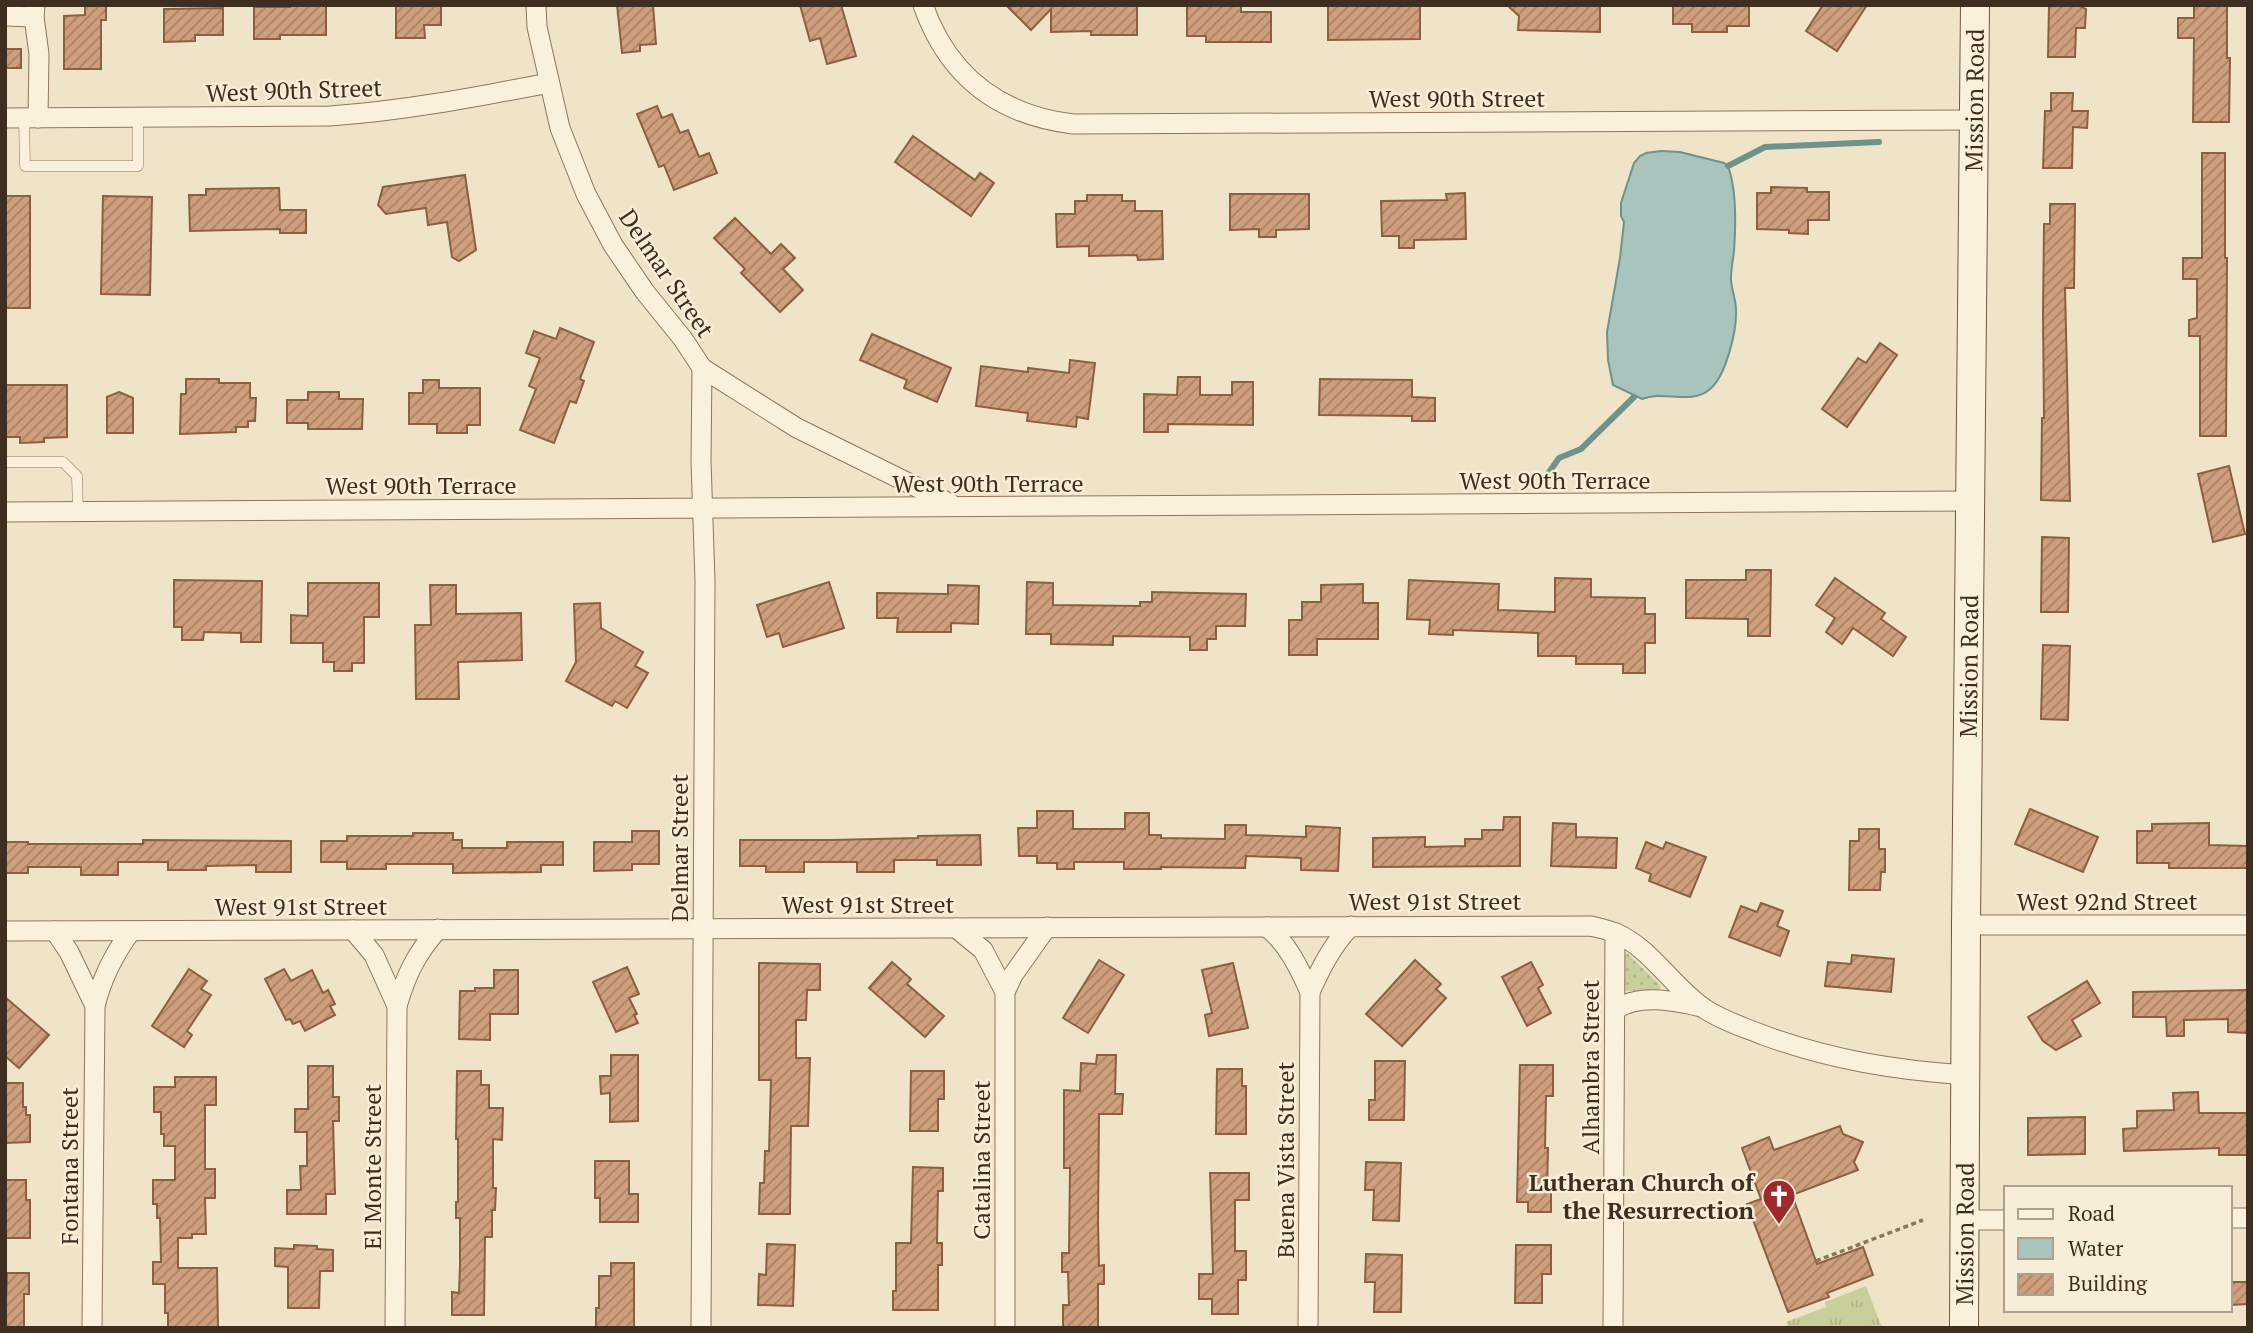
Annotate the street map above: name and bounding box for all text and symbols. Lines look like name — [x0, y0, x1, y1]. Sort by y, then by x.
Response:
street label: Mission Road — [1957, 28, 1991, 172]
street label: West 90th Street — [205, 71, 383, 109]
street label: West 90th Street — [1369, 82, 1545, 114]
street label: Delmar Street — [612, 203, 722, 343]
street label: West 90th Terrace — [1459, 464, 1651, 496]
street label: West 90th Terrace — [892, 467, 1084, 499]
street label: West 90th Terrace — [325, 469, 517, 501]
street label: Mission Road — [1952, 594, 1985, 738]
street label: Delmar Street — [663, 774, 695, 922]
street label: West 91st Street — [1349, 885, 1521, 917]
street label: West 92nd Street — [2016, 885, 2198, 917]
street label: West 91st Street — [782, 888, 954, 920]
street label: West 91st Street — [215, 890, 387, 922]
street label: Alhambra Street — [1574, 980, 1606, 1154]
street label: Buena Vista Street — [1269, 1061, 1301, 1259]
street label: Catalina Street — [965, 1080, 997, 1240]
street label: El Monte Street — [356, 1084, 388, 1250]
street label: Fontana Street — [53, 1087, 85, 1245]
street label: Mission Road — [1948, 1162, 1981, 1306]
place label: Lutheran Church of the Resurrection — [1529, 1166, 1756, 1226]
church icon: Lutheran Church of the Resurrection — [1760, 1177, 1798, 1226]
legend — [2004, 1186, 2232, 1312]
text: Road — [2068, 1199, 2115, 1227]
text: Water — [2068, 1234, 2123, 1262]
text: Building — [2068, 1269, 2148, 1297]

